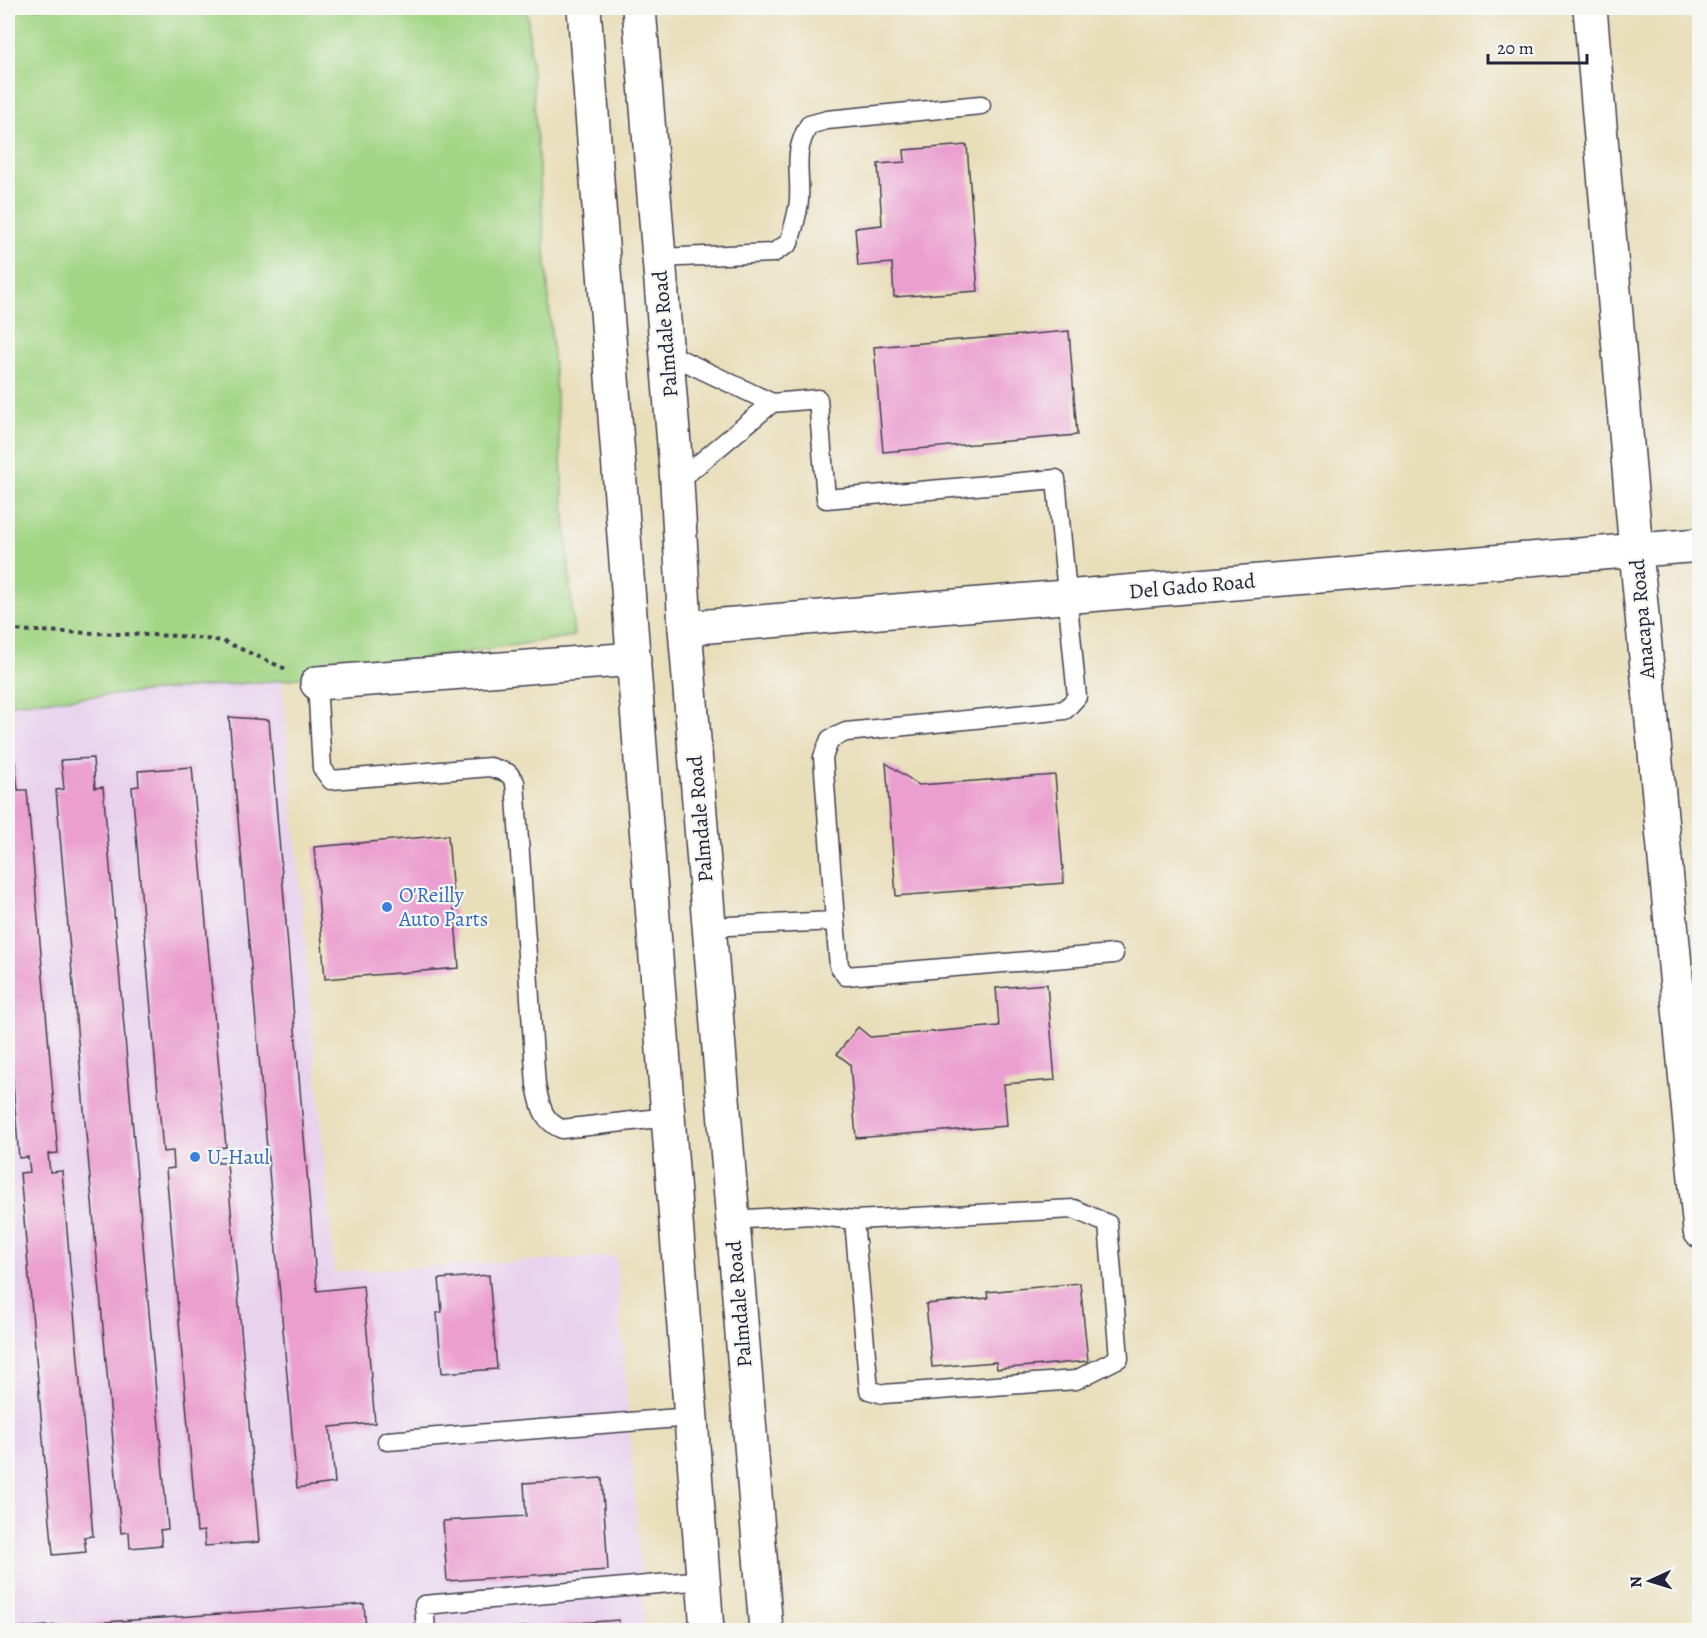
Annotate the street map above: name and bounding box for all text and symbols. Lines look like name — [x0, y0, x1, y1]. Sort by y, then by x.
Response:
scale bar — [1488, 27, 1587, 65]
text: 20 m — [1497, 36, 1534, 60]
street label: Palmdale Road — [645, 269, 684, 398]
street label: Anacapa Road — [1623, 557, 1661, 681]
street label: Del Gado Road — [1128, 566, 1257, 605]
street label: Palmdale Road — [680, 754, 719, 883]
place label: O'Reilly Auto Parts — [398, 881, 488, 933]
marker: O'Reilly Auto Parts — [380, 900, 394, 914]
place label: U-Haul — [207, 1143, 270, 1171]
marker: U-Haul — [188, 1150, 202, 1164]
street label: Palmdale Road — [719, 1239, 758, 1368]
north arrow — [1620, 1551, 1680, 1611]
text: N — [1625, 1575, 1647, 1589]

